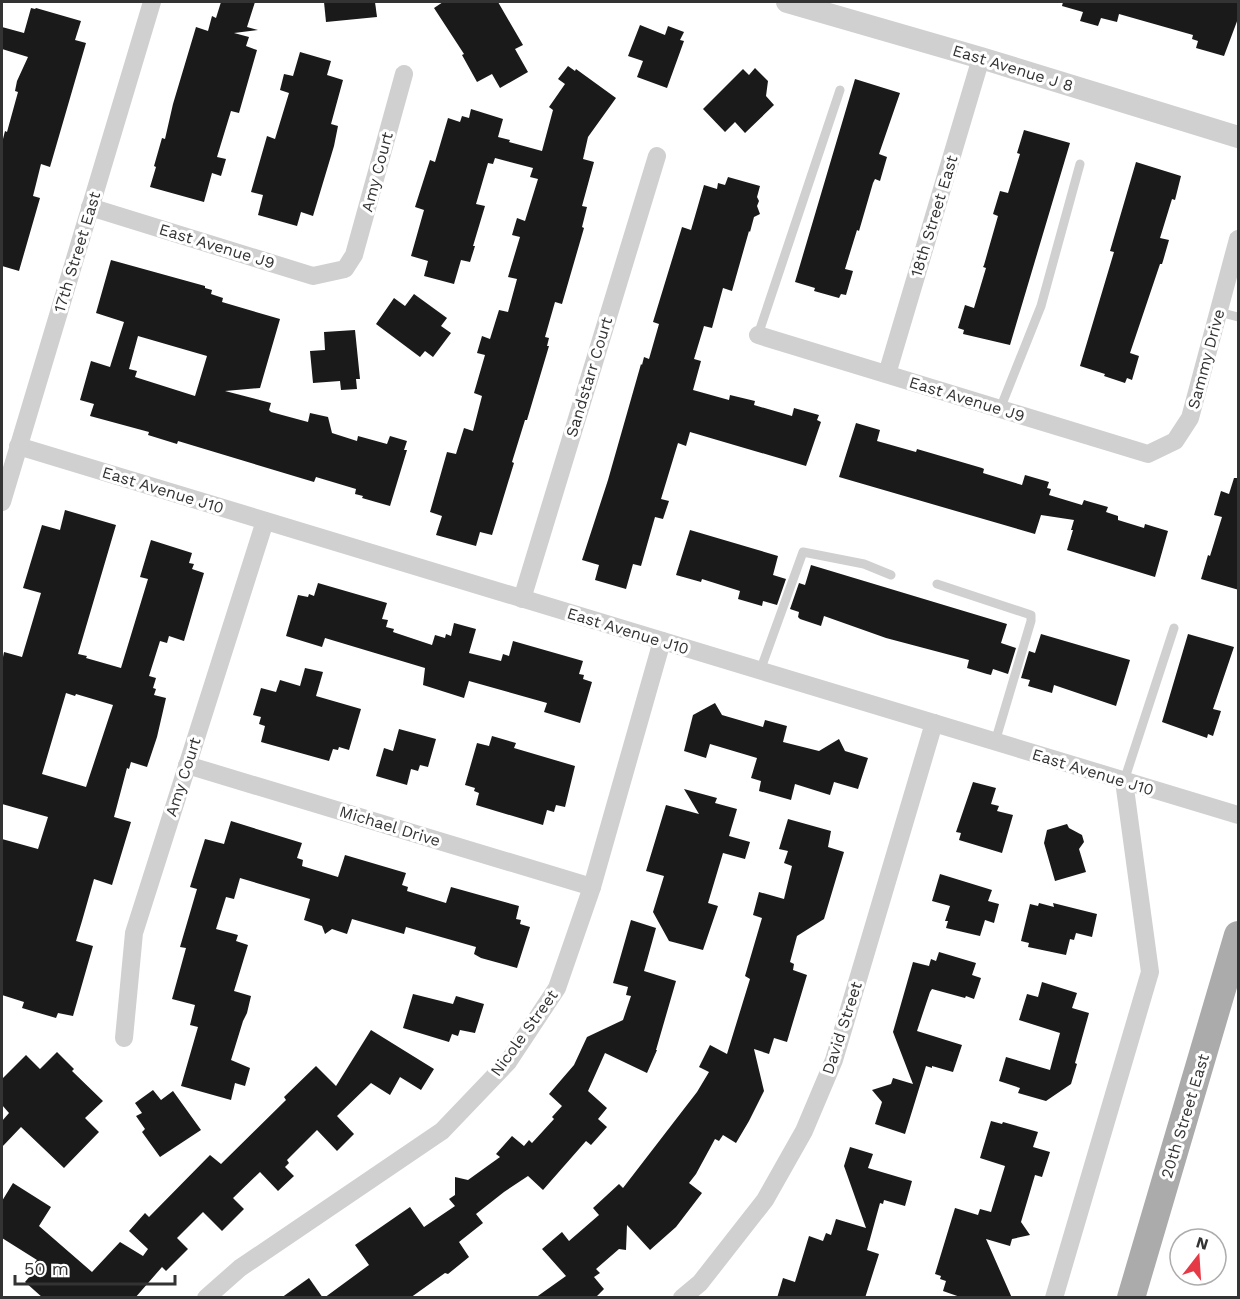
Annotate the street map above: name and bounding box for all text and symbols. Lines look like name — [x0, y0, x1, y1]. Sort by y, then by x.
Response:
street label: East Avenue J 8 — [950, 41, 1076, 95]
street label: Amy Court — [357, 130, 397, 214]
street label: 18th Street East — [906, 153, 962, 279]
street label: 17th Street East — [50, 189, 104, 315]
street label: East Avenue J9 — [157, 219, 277, 273]
street label: Sammy Drive — [1184, 307, 1228, 411]
street label: Sandstarr Court — [562, 314, 616, 439]
street label: East Avenue J9 — [907, 372, 1027, 426]
street label: East Avenue J10 — [100, 462, 226, 518]
street label: East Avenue J10 — [565, 603, 691, 659]
street label: Amy Court — [161, 735, 205, 819]
street label: East Avenue J10 — [1030, 744, 1156, 800]
street label: Michael Drive — [337, 802, 443, 850]
street label: David Street — [818, 979, 866, 1077]
street label: Nicole Street — [486, 986, 562, 1080]
street label: 20th Street East — [1157, 1051, 1213, 1181]
north arrow — [1168, 1227, 1228, 1287]
text: N — [1194, 1232, 1211, 1254]
scale bar — [15, 1248, 176, 1286]
text: 50 m — [24, 1258, 69, 1279]

